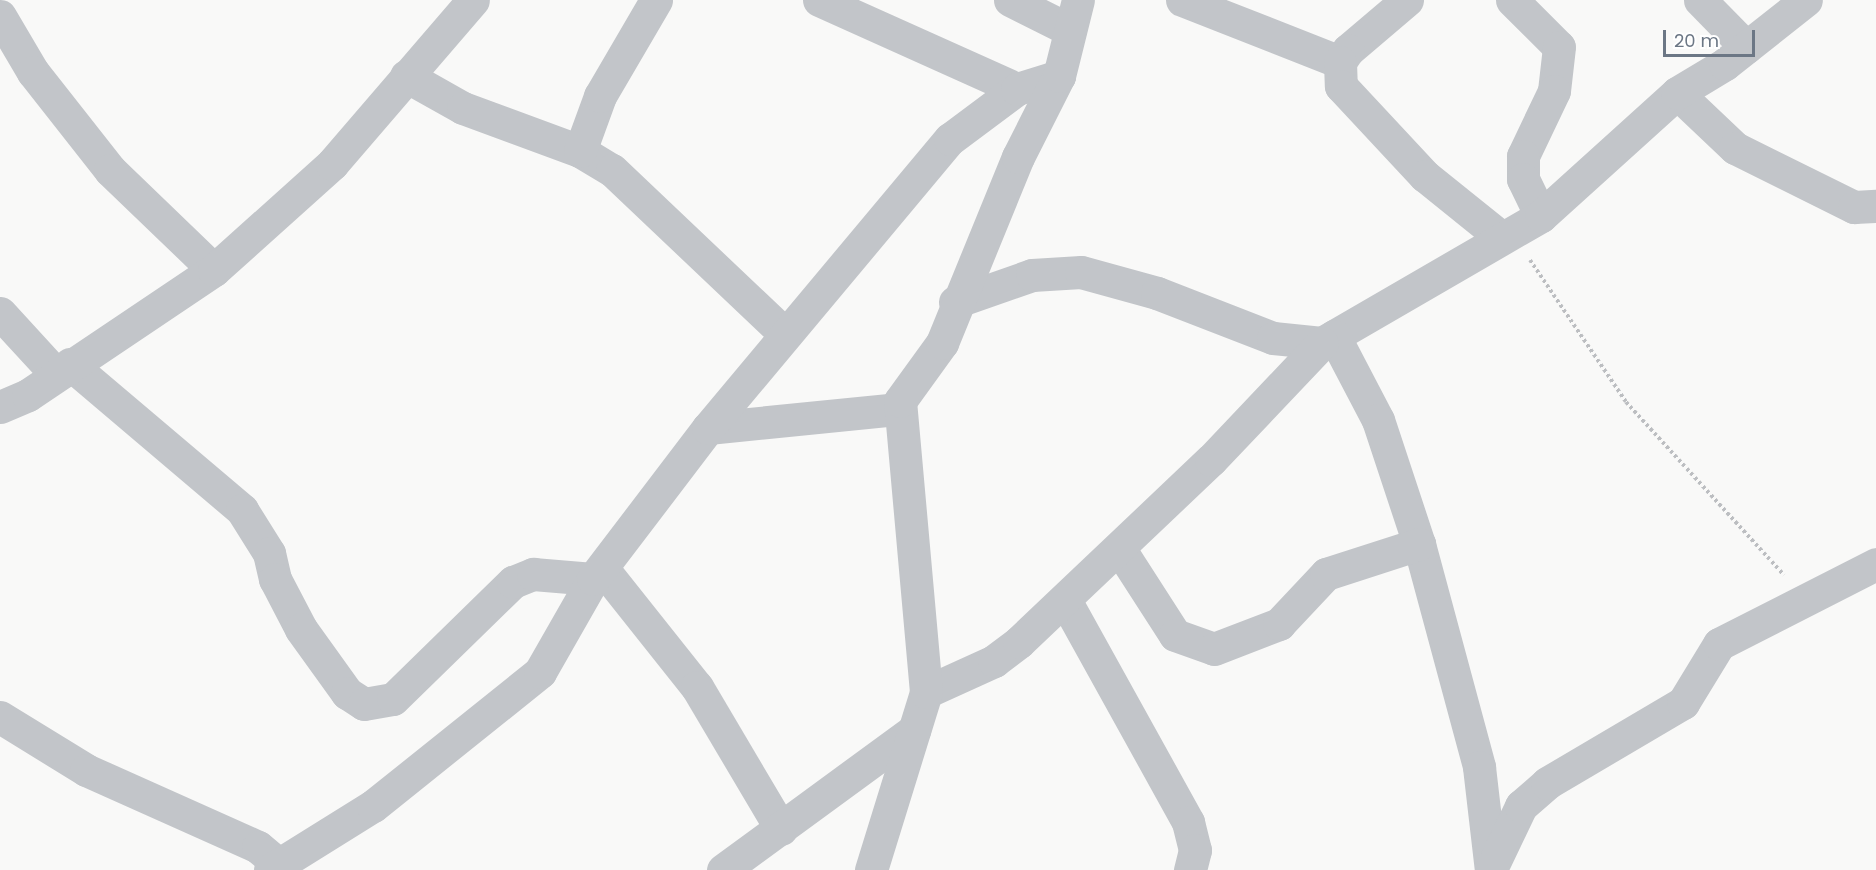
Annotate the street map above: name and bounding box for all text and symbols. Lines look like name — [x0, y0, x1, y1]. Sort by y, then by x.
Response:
scale bar — [1666, 18, 1758, 56]
text: 20 m — [1674, 28, 1719, 53]

